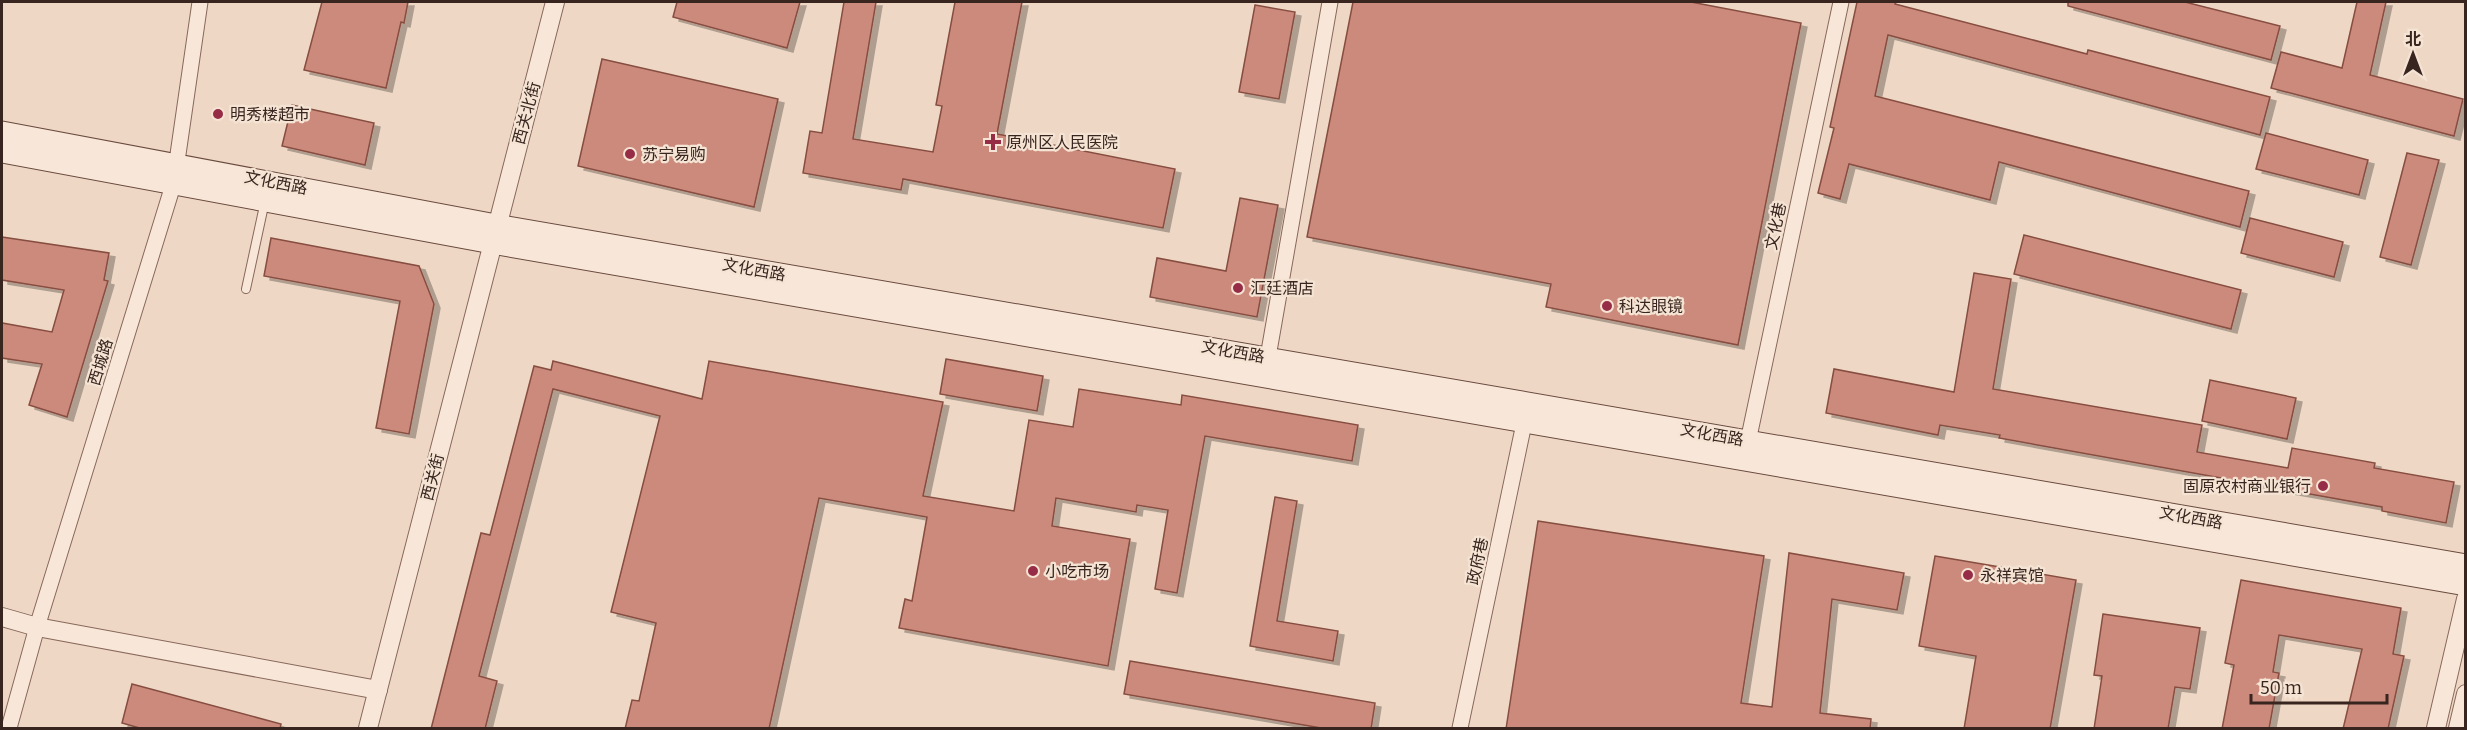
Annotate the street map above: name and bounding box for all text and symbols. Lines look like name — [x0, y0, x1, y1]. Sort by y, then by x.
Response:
north arrow — [2383, 24, 2443, 84]
text: 北 — [2405, 30, 2421, 49]
street label: 西关北街 — [509, 80, 544, 147]
place label: 明秀楼超市 — [230, 105, 310, 124]
marker: 明秀楼超市 — [211, 107, 225, 121]
marker: 原州区人民医院 — [984, 133, 1002, 151]
place label: 原州区人民医院 — [1006, 133, 1118, 152]
place label: 苏宁易购 — [642, 145, 706, 164]
marker: 苏宁易购 — [623, 147, 637, 161]
street label: 文化西路 — [243, 167, 309, 198]
street label: 文化巷 — [1761, 201, 1790, 252]
street label: 文化西路 — [721, 255, 787, 284]
place label: 汇廷酒店 — [1250, 279, 1314, 298]
marker: 汇廷酒店 — [1231, 281, 1245, 295]
place label: 科达眼镜 — [1619, 297, 1683, 316]
marker: 科达眼镜 — [1600, 299, 1614, 313]
street label: 西城路 — [84, 336, 117, 388]
street label: 文化西路 — [1200, 337, 1266, 366]
street label: 文化西路 — [1679, 420, 1745, 449]
street label: 西关街 — [417, 452, 448, 503]
place label: 固原农村商业银行 — [2183, 477, 2311, 496]
marker: 固原农村商业银行 — [2316, 479, 2330, 493]
street label: 文化西路 — [2158, 503, 2224, 532]
street label: 政府巷 — [1463, 536, 1492, 587]
place label: 小吃市场 — [1045, 562, 1109, 581]
marker: 小吃市场 — [1026, 564, 1040, 578]
place label: 永祥宾馆 — [1980, 566, 2044, 585]
marker: 永祥宾馆 — [1961, 568, 1975, 582]
scale bar — [2251, 667, 2388, 705]
text: 50 m — [2260, 677, 2302, 699]

